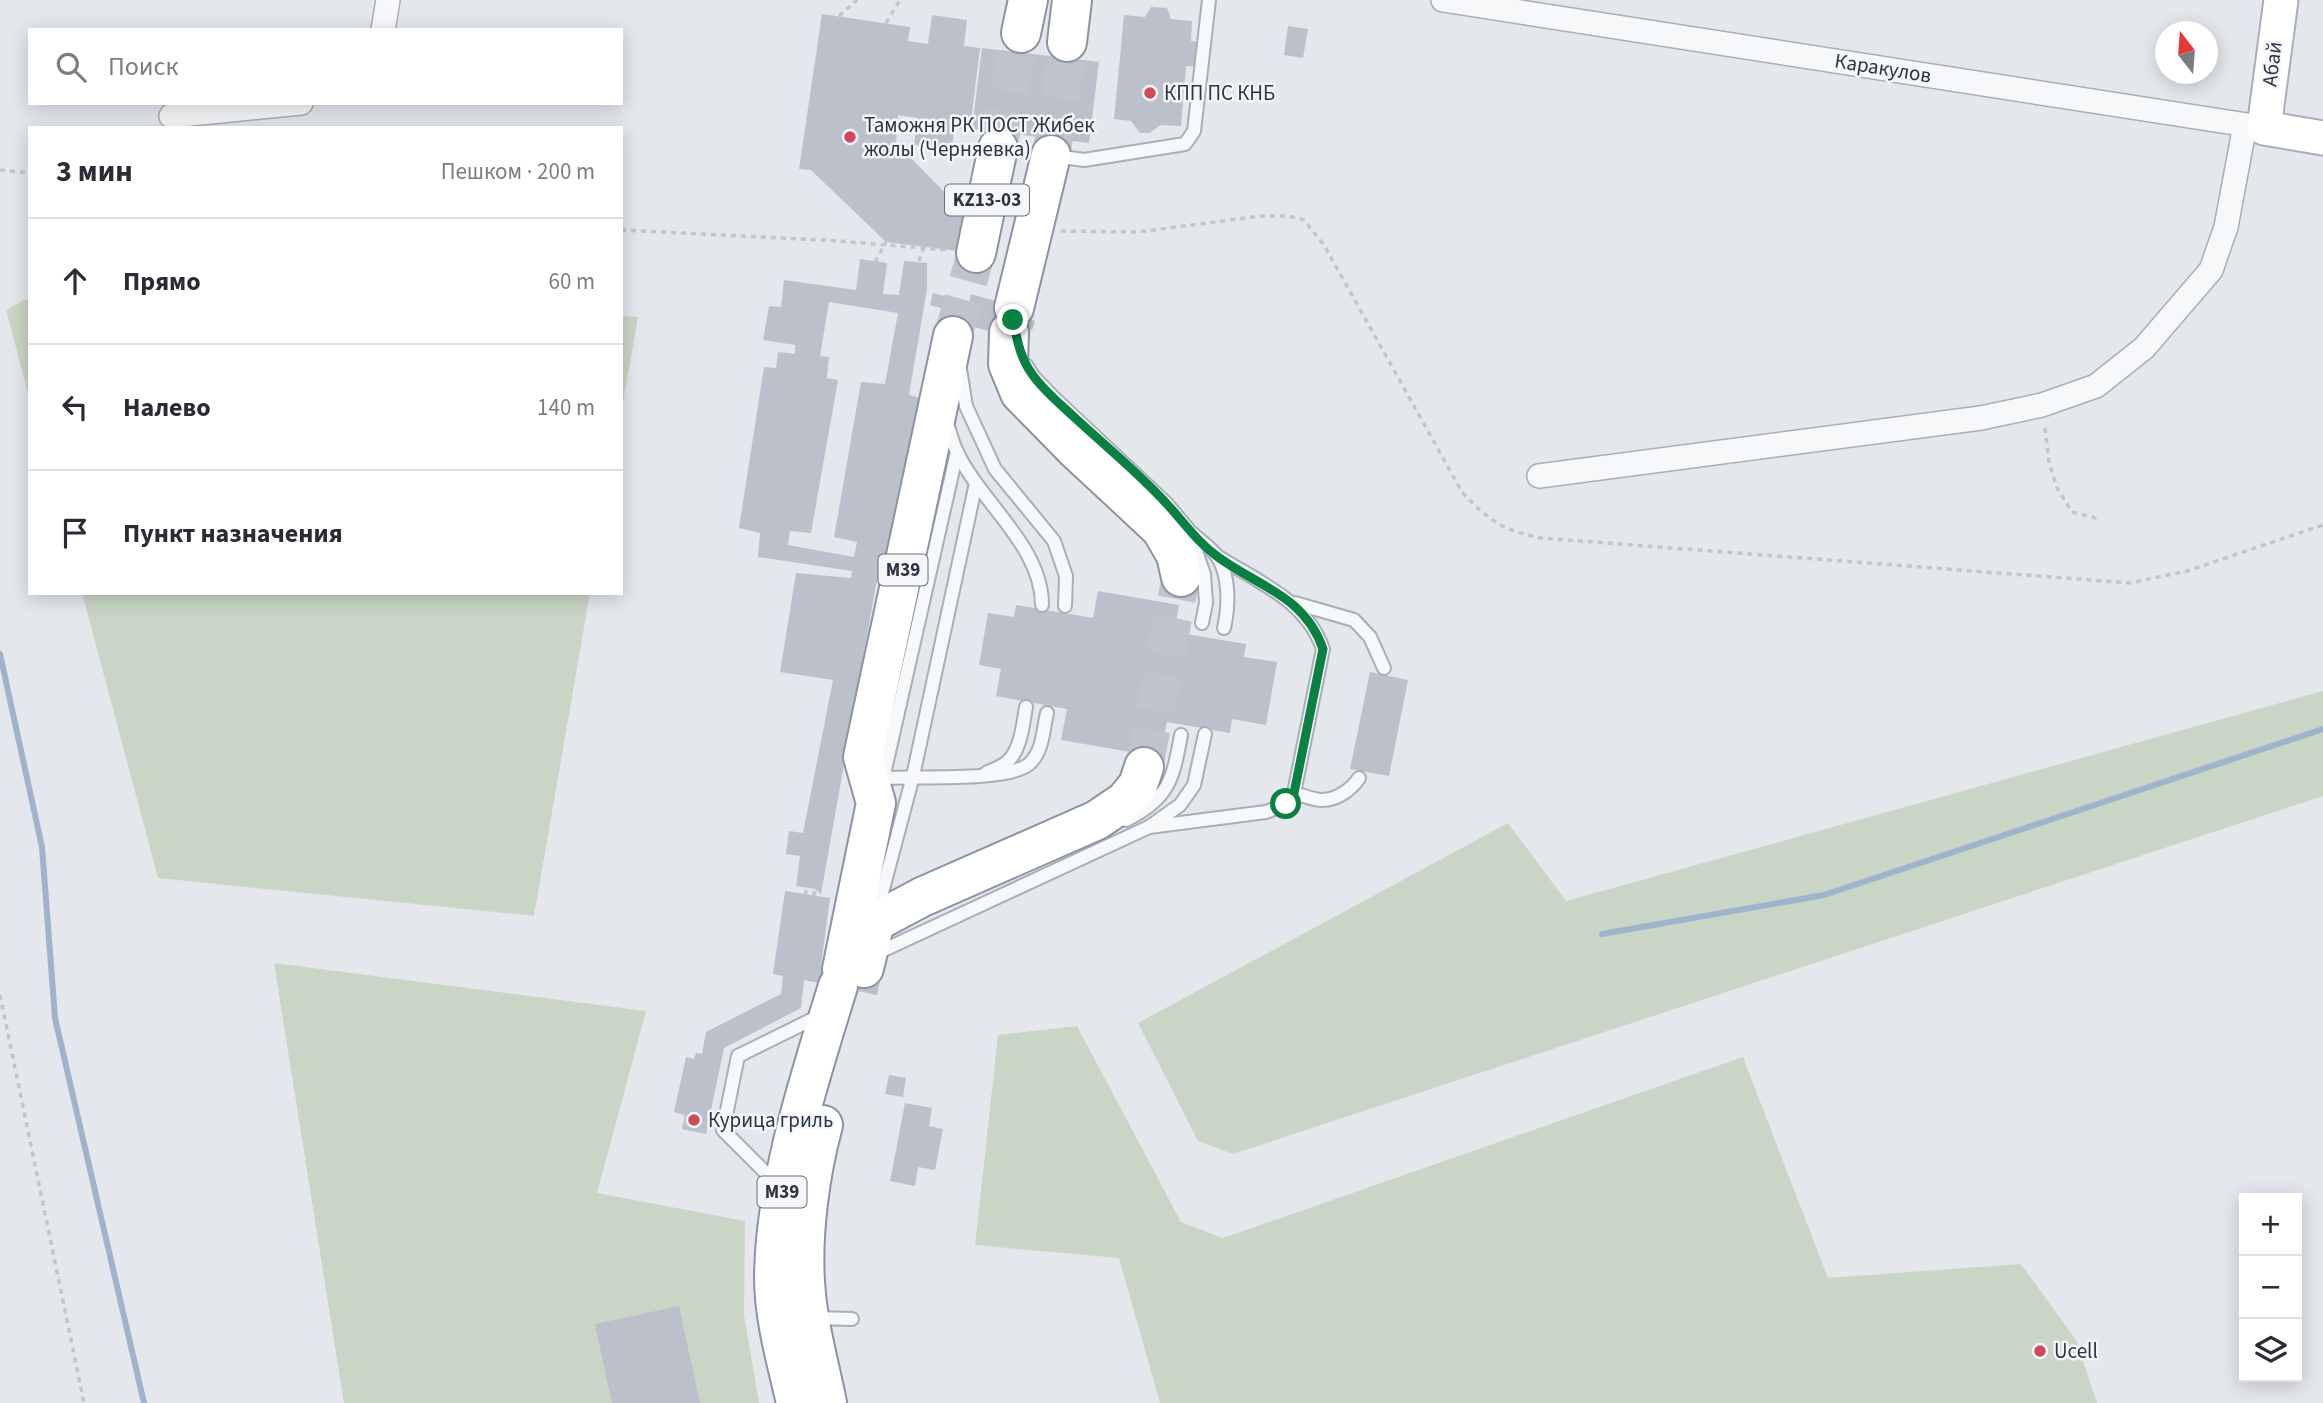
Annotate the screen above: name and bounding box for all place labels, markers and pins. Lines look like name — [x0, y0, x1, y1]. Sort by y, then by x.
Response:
place label: КПП ПС КНБ — [1164, 78, 1275, 108]
marker: КПП ПС КНБ — [1142, 85, 1158, 101]
place label: Таможня РК ПОСТ Жибек жолы (Черняевка) — [864, 110, 1095, 164]
marker: Таможня РК ПОСТ Жибек жолы (Черняевка) — [842, 129, 858, 145]
place label: Курица гриль — [708, 1105, 833, 1135]
marker: Курица гриль — [686, 1112, 702, 1128]
place label: Ucell — [2054, 1336, 2098, 1366]
marker: Ucell — [2032, 1343, 2048, 1359]

